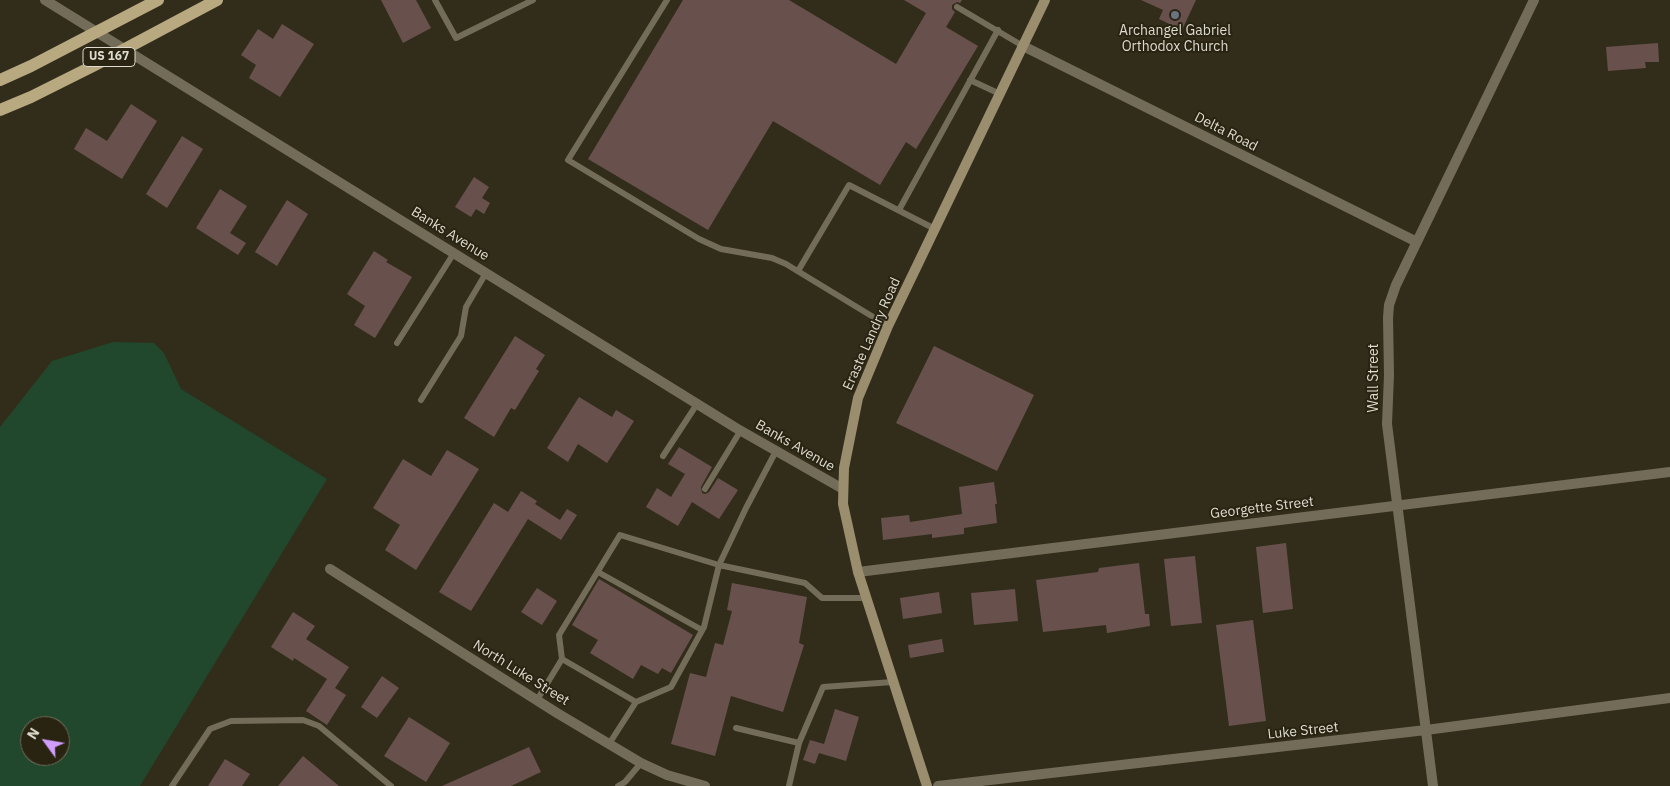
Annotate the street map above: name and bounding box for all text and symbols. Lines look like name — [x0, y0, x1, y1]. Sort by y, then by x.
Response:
marker: Archangel Gabriel Orthodox Church — [1169, 9, 1181, 21]
place label: Archangel Gabriel Orthodox Church — [1119, 23, 1231, 56]
road number: US 167 — [83, 48, 135, 66]
street label: Delta Road — [1192, 109, 1260, 155]
street label: Banks Avenue — [408, 203, 492, 265]
street label: Eraste Landry Road — [840, 275, 904, 393]
street label: Wall Street — [1366, 343, 1382, 413]
street label: Banks Avenue — [752, 417, 838, 475]
street label: Georgette Street — [1209, 493, 1315, 523]
street label: North Luke Street — [470, 637, 572, 709]
north arrow — [20, 716, 70, 766]
street label: Luke Street — [1267, 719, 1339, 743]
text: N — [23, 725, 43, 743]

